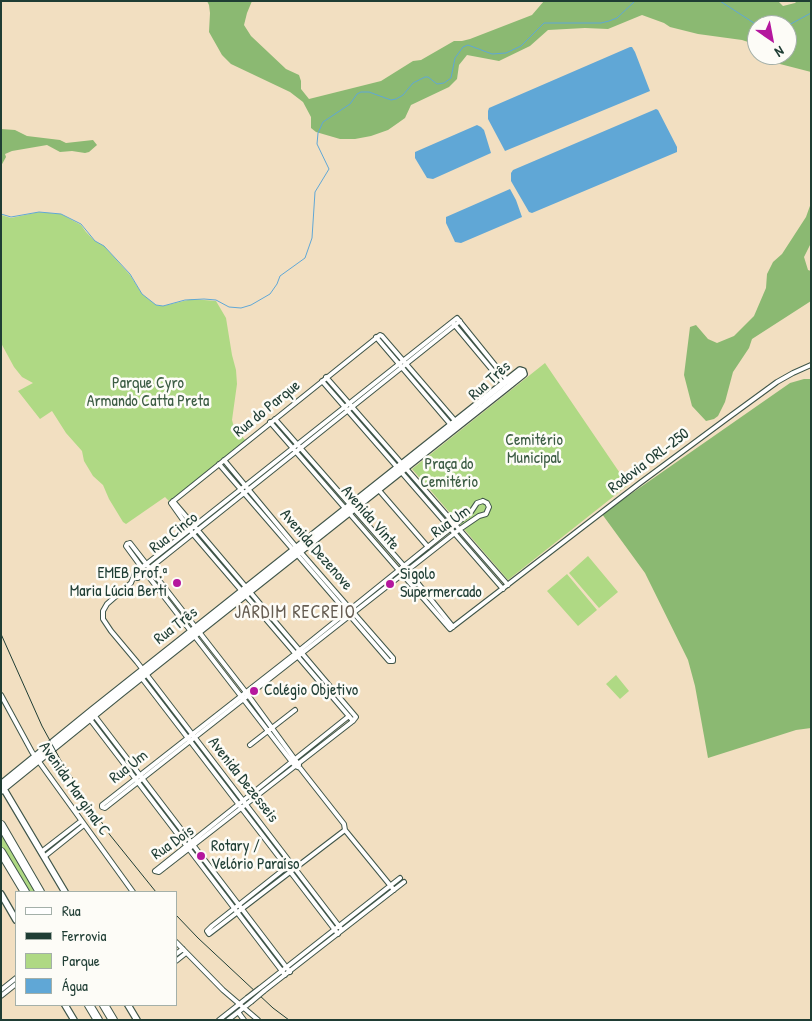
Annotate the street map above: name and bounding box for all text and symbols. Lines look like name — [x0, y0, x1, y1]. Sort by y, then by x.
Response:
north arrow — [747, 15, 797, 65]
text: N — [772, 42, 788, 62]
street label: Rua Três — [465, 357, 515, 405]
park label: Parque Cyro Armando Catta Preta — [87, 374, 209, 412]
street label: Rua do Parque — [230, 376, 304, 442]
street label: Rodovia ORL-250 — [605, 424, 693, 498]
park label: Cemitério Municipal — [505, 431, 563, 469]
park label: Praça do Cemitério — [420, 455, 478, 493]
street label: Avenida Vinte — [337, 482, 403, 554]
street label: Rua Um — [428, 502, 474, 542]
street label: Avenida Dezenove — [276, 506, 356, 594]
street label: Rua Cinco — [146, 508, 202, 558]
place label: EMEB Prof.ª Maria Lúcia Berti — [70, 564, 167, 602]
place label: Sigolo Supermercado — [400, 565, 482, 603]
marker: EMEB Prof.ª Maria Lúcia Berti — [171, 577, 183, 589]
marker: Sigolo Supermercado — [384, 578, 396, 590]
district label: JARDIM RECREIO — [232, 602, 358, 624]
street label: Rua Três — [150, 603, 202, 649]
place label: Colégio Objetivo — [264, 681, 358, 701]
marker: Colégio Objetivo — [248, 685, 260, 697]
street label: Avenida Dezesseis — [204, 733, 282, 827]
street label: Avenida Marginal C — [34, 738, 114, 840]
street label: Rua Um — [106, 746, 152, 788]
street label: Rua Dois — [148, 822, 198, 864]
place label: Rotary / Velório Paraíso — [211, 837, 300, 875]
marker: Rotary / Velório Paraíso — [195, 850, 207, 862]
legend — [15, 891, 178, 1006]
text: Rua — [62, 900, 81, 921]
text: Ferrovia — [62, 925, 106, 946]
text: Parque — [62, 950, 100, 971]
text: Água — [62, 975, 88, 996]

